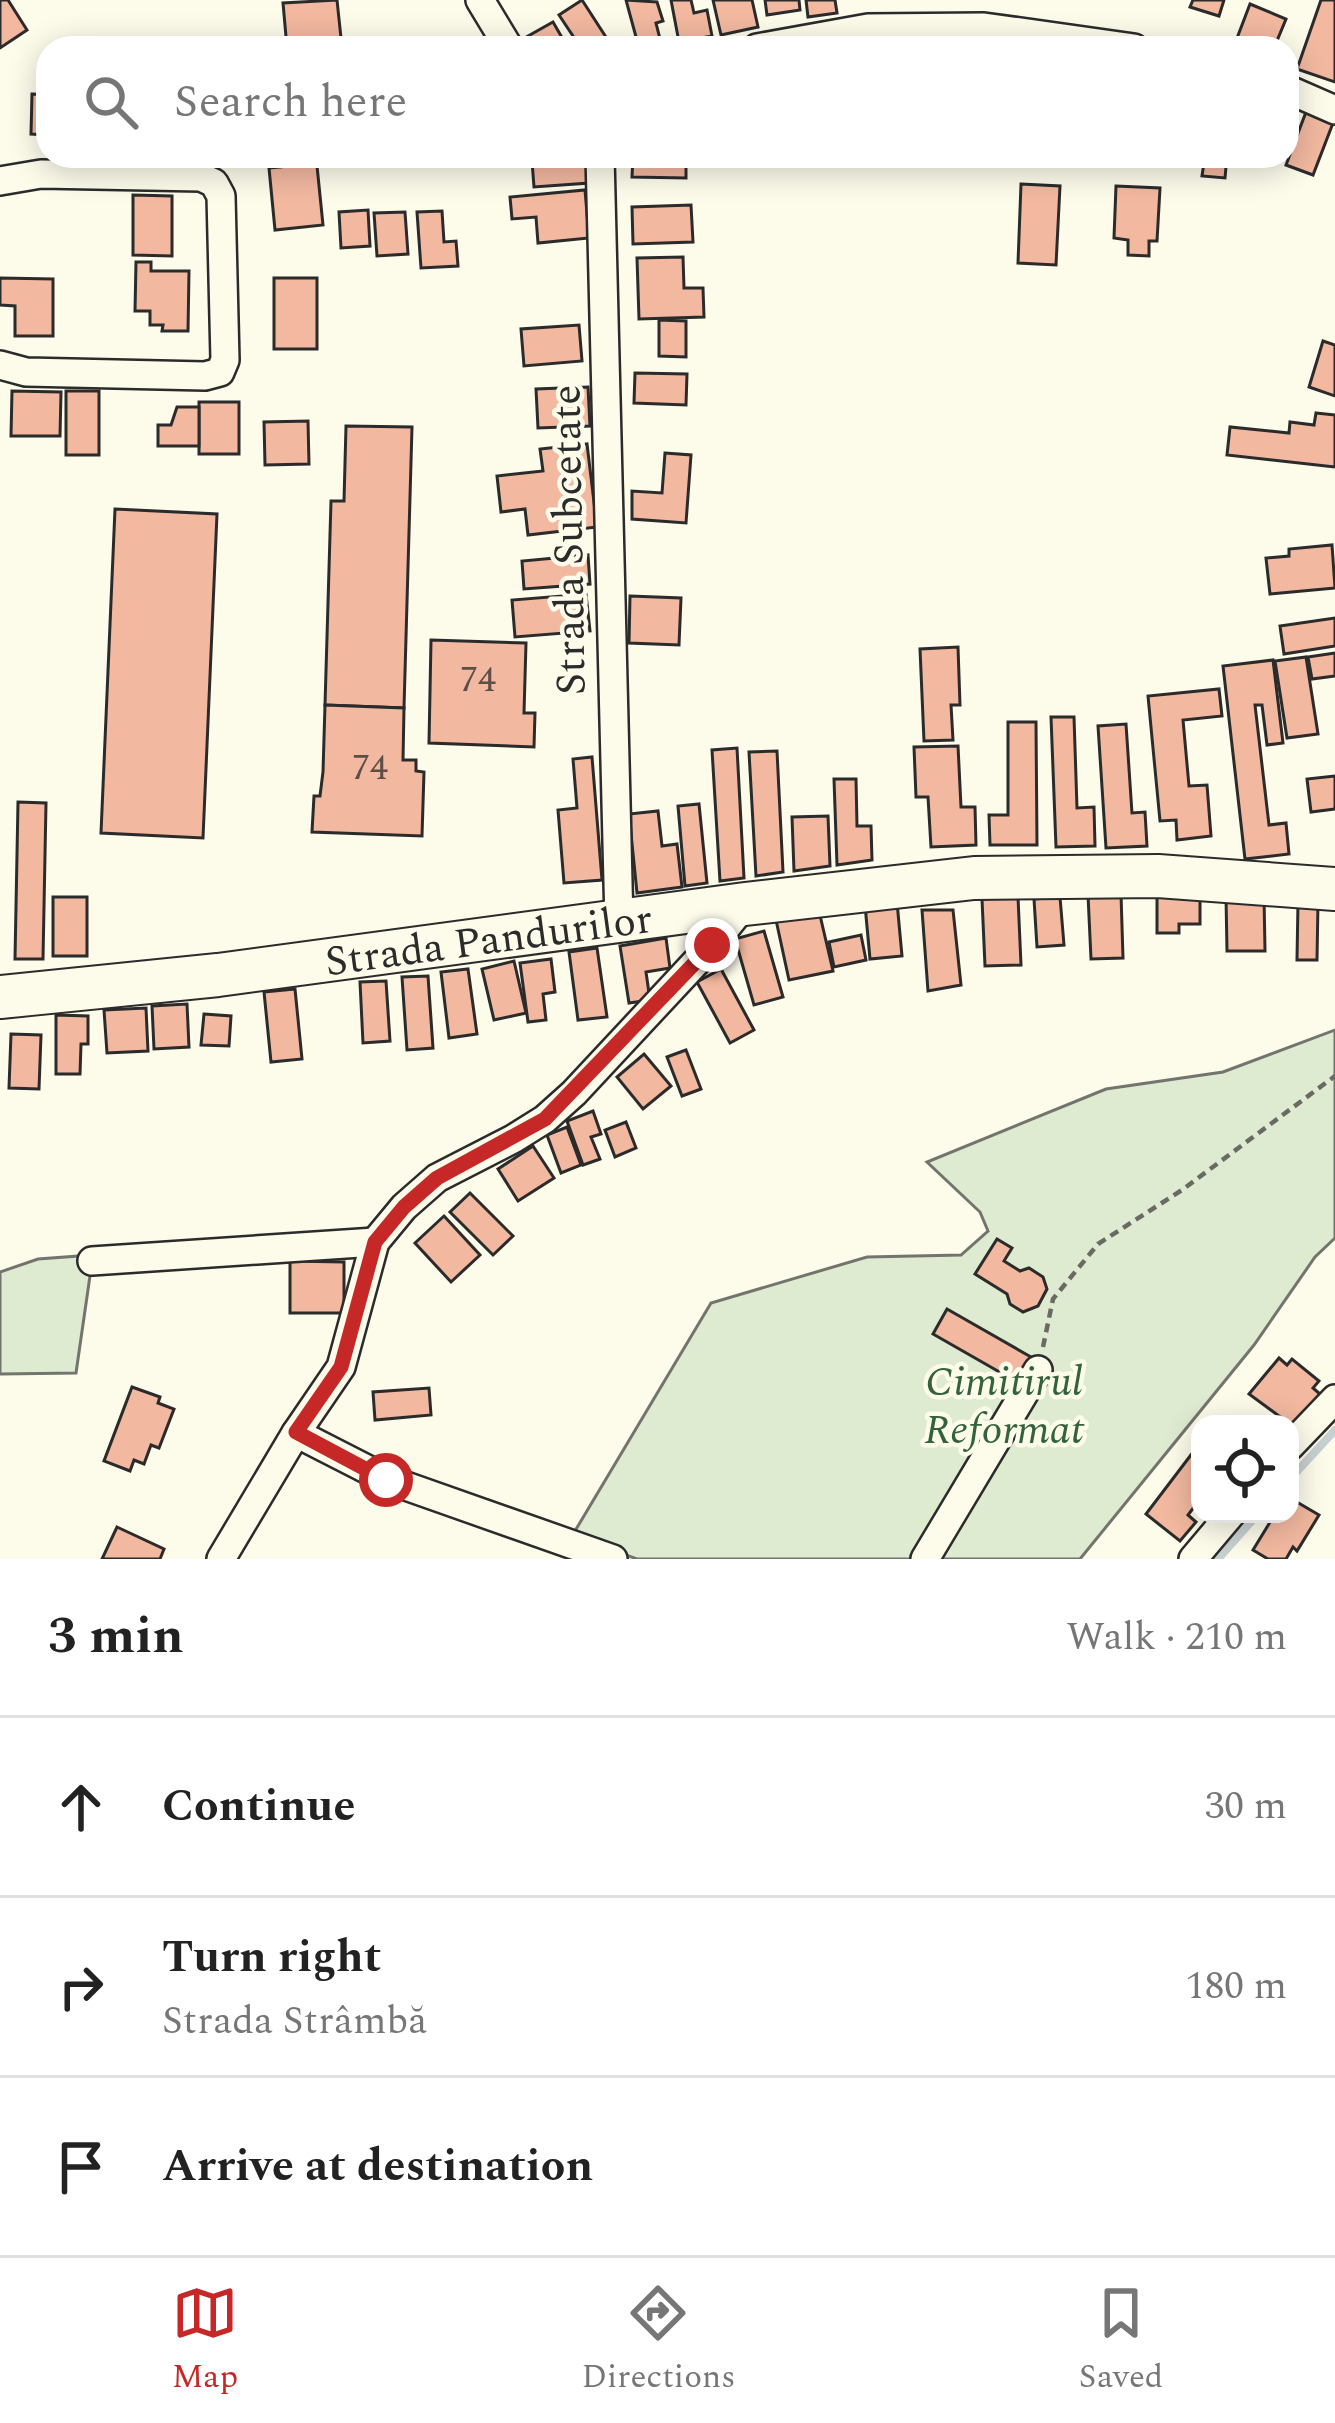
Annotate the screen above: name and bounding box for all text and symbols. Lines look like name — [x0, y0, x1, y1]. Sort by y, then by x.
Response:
search box — [36, 36, 1299, 168]
text: Search here — [174, 68, 407, 137]
icon: search — [78, 69, 144, 135]
street label: Strada Subcetate — [535, 384, 604, 696]
house number: 74 — [460, 653, 496, 708]
house number: 74 — [352, 741, 388, 796]
street label: Strada Pandurilor — [321, 888, 656, 994]
route end — [685, 918, 739, 972]
park label: Cimitirul Reformat — [924, 1351, 1084, 1462]
map controls — [1191, 1415, 1299, 1523]
button: locate — [1191, 1415, 1299, 1523]
route start — [359, 1453, 413, 1507]
text: 3 min — [48, 1598, 184, 1676]
text: Walk · 210 m — [1066, 1608, 1287, 1667]
text: Continue — [162, 1772, 355, 1841]
icon: ahead — [48, 1774, 114, 1840]
text: 30 m — [1205, 1777, 1287, 1836]
text: Turn right — [162, 1923, 381, 1992]
icon: right — [48, 1954, 114, 2020]
text: 180 m — [1185, 1957, 1287, 2016]
text: Strada Strâmbă — [162, 1992, 427, 2051]
text: Arrive at destination — [162, 2132, 593, 2201]
icon: arrive — [48, 2134, 114, 2200]
tab: Map — [172, 2280, 238, 2402]
tab: Directions — [581, 2280, 735, 2402]
tab: Saved — [1079, 2280, 1163, 2402]

